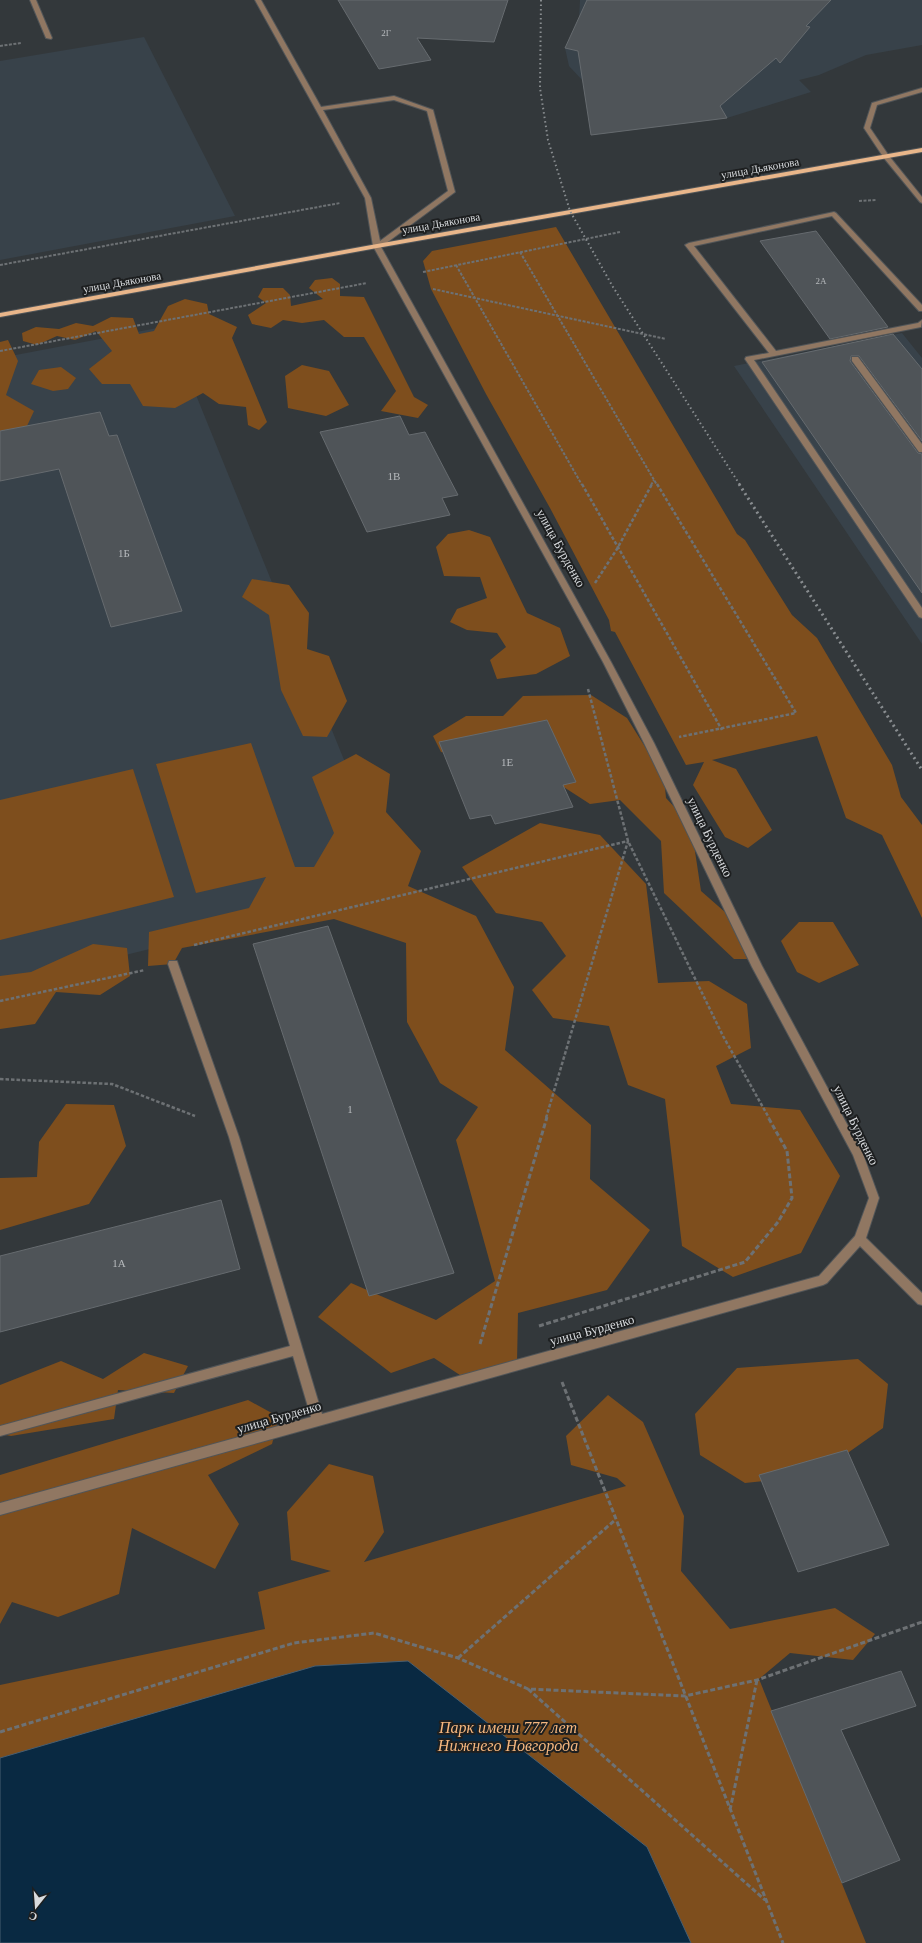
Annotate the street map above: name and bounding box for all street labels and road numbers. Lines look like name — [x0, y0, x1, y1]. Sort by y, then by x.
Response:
street label: улица Дьяконова — [720, 155, 800, 181]
street label: улица Дьяконова — [401, 210, 481, 236]
street label: улица Дьяконова — [82, 269, 162, 295]
street label: улица Бурденко — [533, 506, 589, 590]
street label: улица Бурденко — [684, 795, 736, 879]
street label: улица Бурденко — [830, 1083, 882, 1167]
street label: улица Бурденко — [548, 1312, 636, 1348]
street label: улица Бурденко — [235, 1398, 323, 1436]

